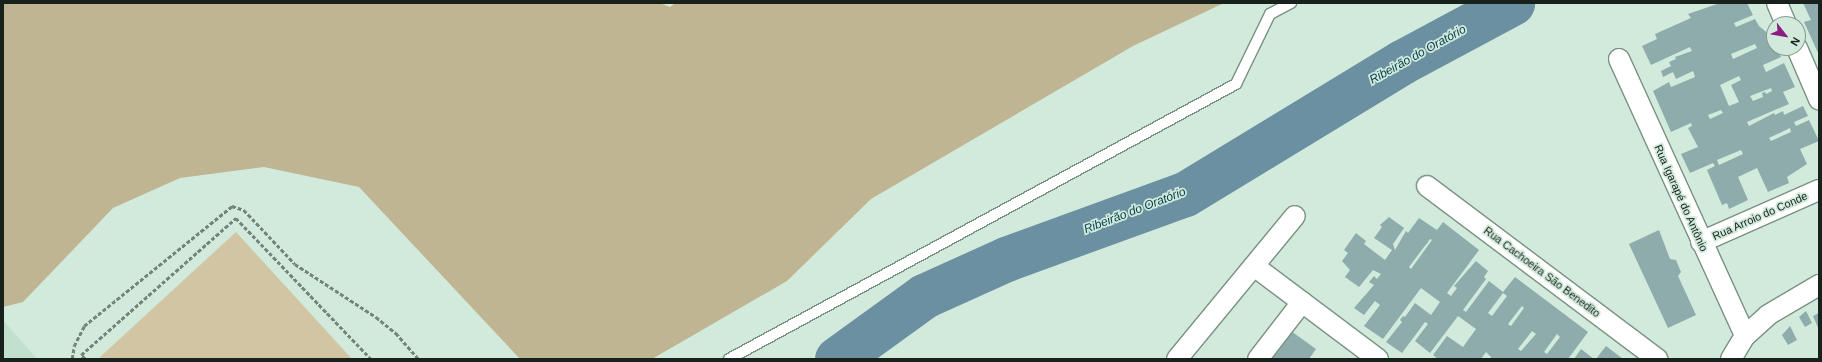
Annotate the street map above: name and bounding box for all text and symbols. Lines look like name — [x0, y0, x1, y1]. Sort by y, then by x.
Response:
north arrow — [1766, 16, 1806, 56]
water label: Ribeirão do Oratório — [1367, 23, 1469, 87]
text: N — [1788, 35, 1803, 48]
street label: Rua Igarapé do Antônio — [1651, 142, 1711, 254]
water label: Ribeirão do Oratório — [1082, 185, 1188, 237]
street label: Rua Arroio do Conde — [1710, 189, 1810, 243]
street label: Rua Cachoeira São Benedito — [1481, 224, 1603, 320]

